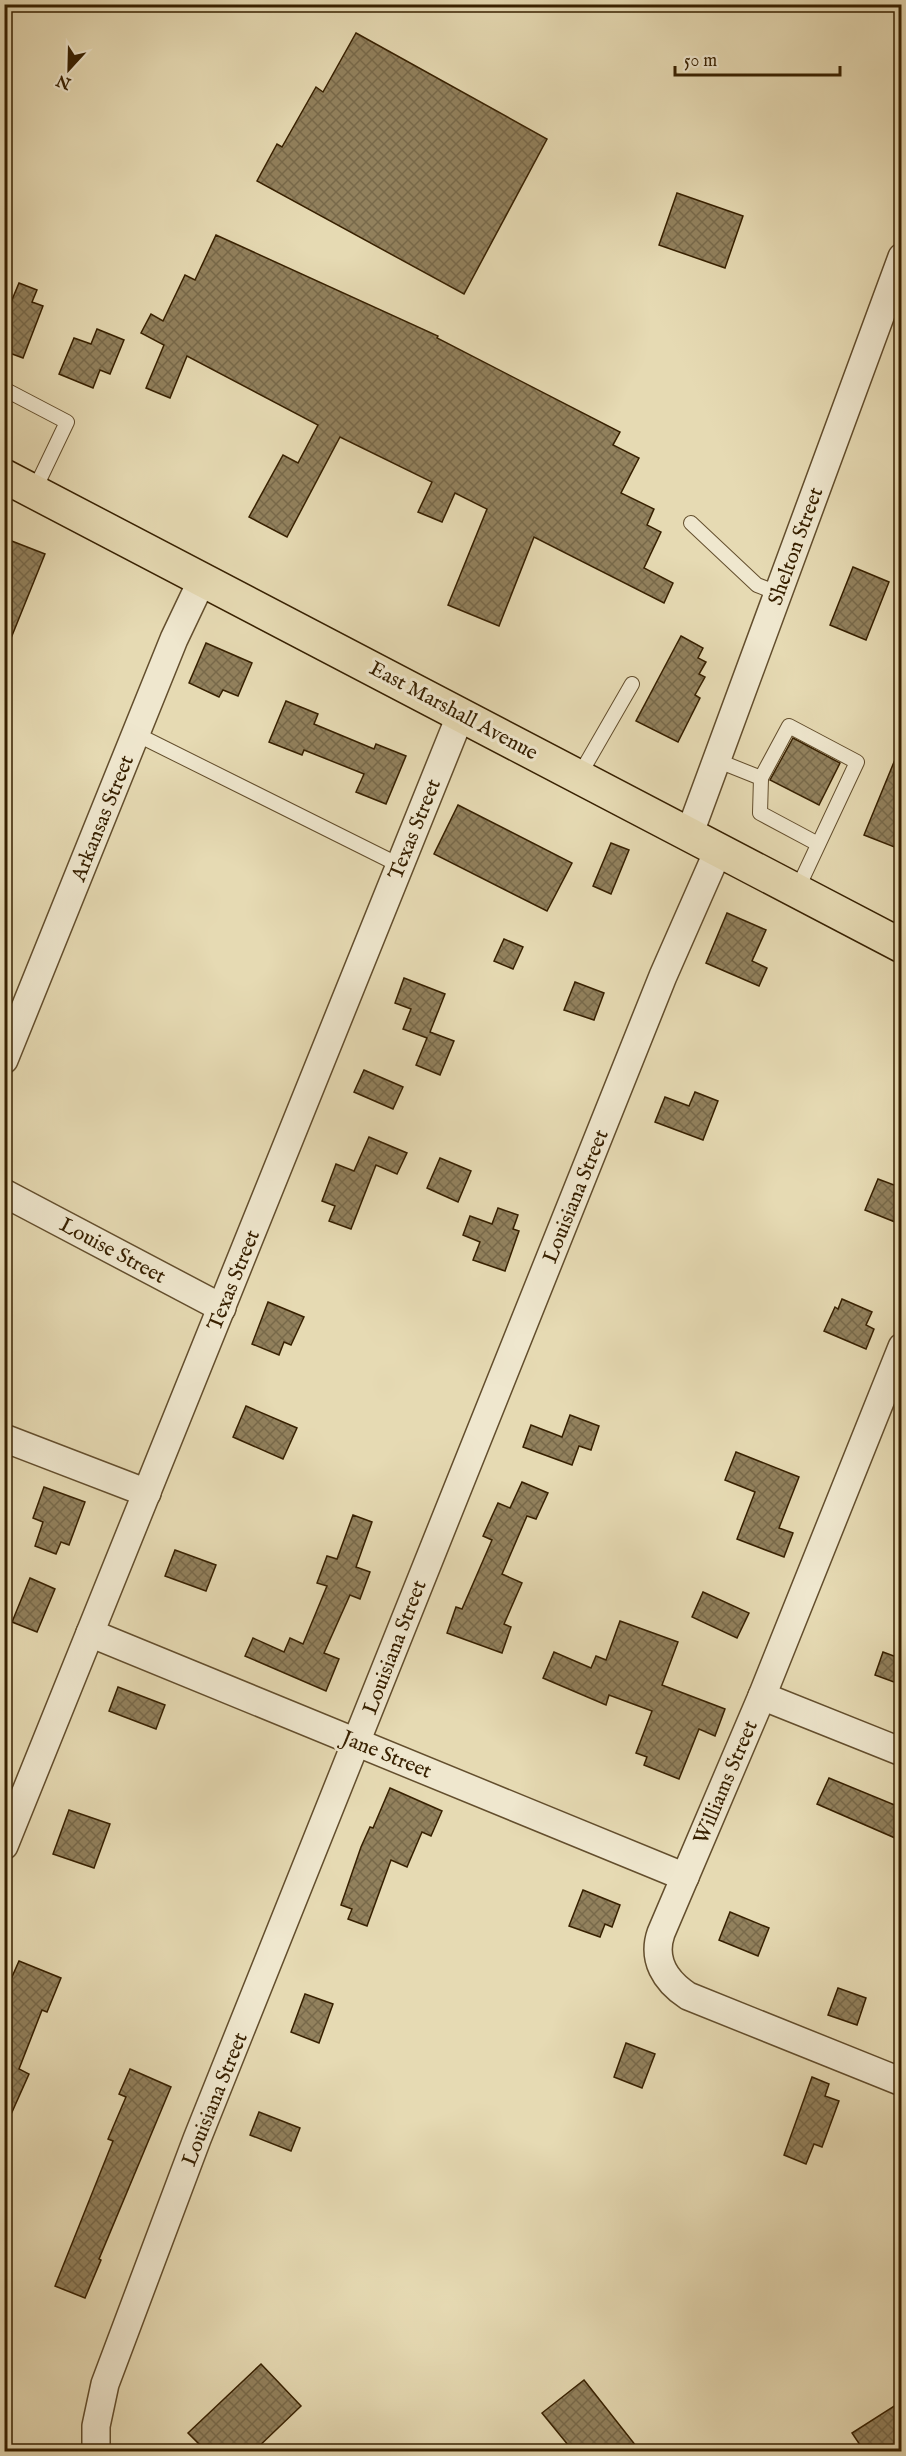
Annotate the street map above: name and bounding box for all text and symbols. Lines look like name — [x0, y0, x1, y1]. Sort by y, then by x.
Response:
north arrow — [39, 39, 99, 99]
scale bar — [675, 39, 840, 77]
text: 50 m — [684, 50, 717, 73]
text: N — [54, 69, 75, 93]
street label: Shelton Street — [763, 484, 830, 609]
street label: East Marshall Avenue — [364, 655, 543, 767]
street label: Arkansas Street — [65, 751, 141, 887]
street label: Texas Street — [383, 775, 448, 884]
street label: Louisiana Street — [537, 1126, 616, 1267]
street label: Louise Street — [54, 1212, 170, 1291]
street label: Texas Street — [202, 1226, 267, 1335]
street label: Louisiana Street — [357, 1576, 433, 1719]
street label: Williams Street — [688, 1716, 765, 1849]
street label: Jane Street — [336, 1724, 435, 1786]
street label: Louisiana Street — [176, 2029, 255, 2170]

